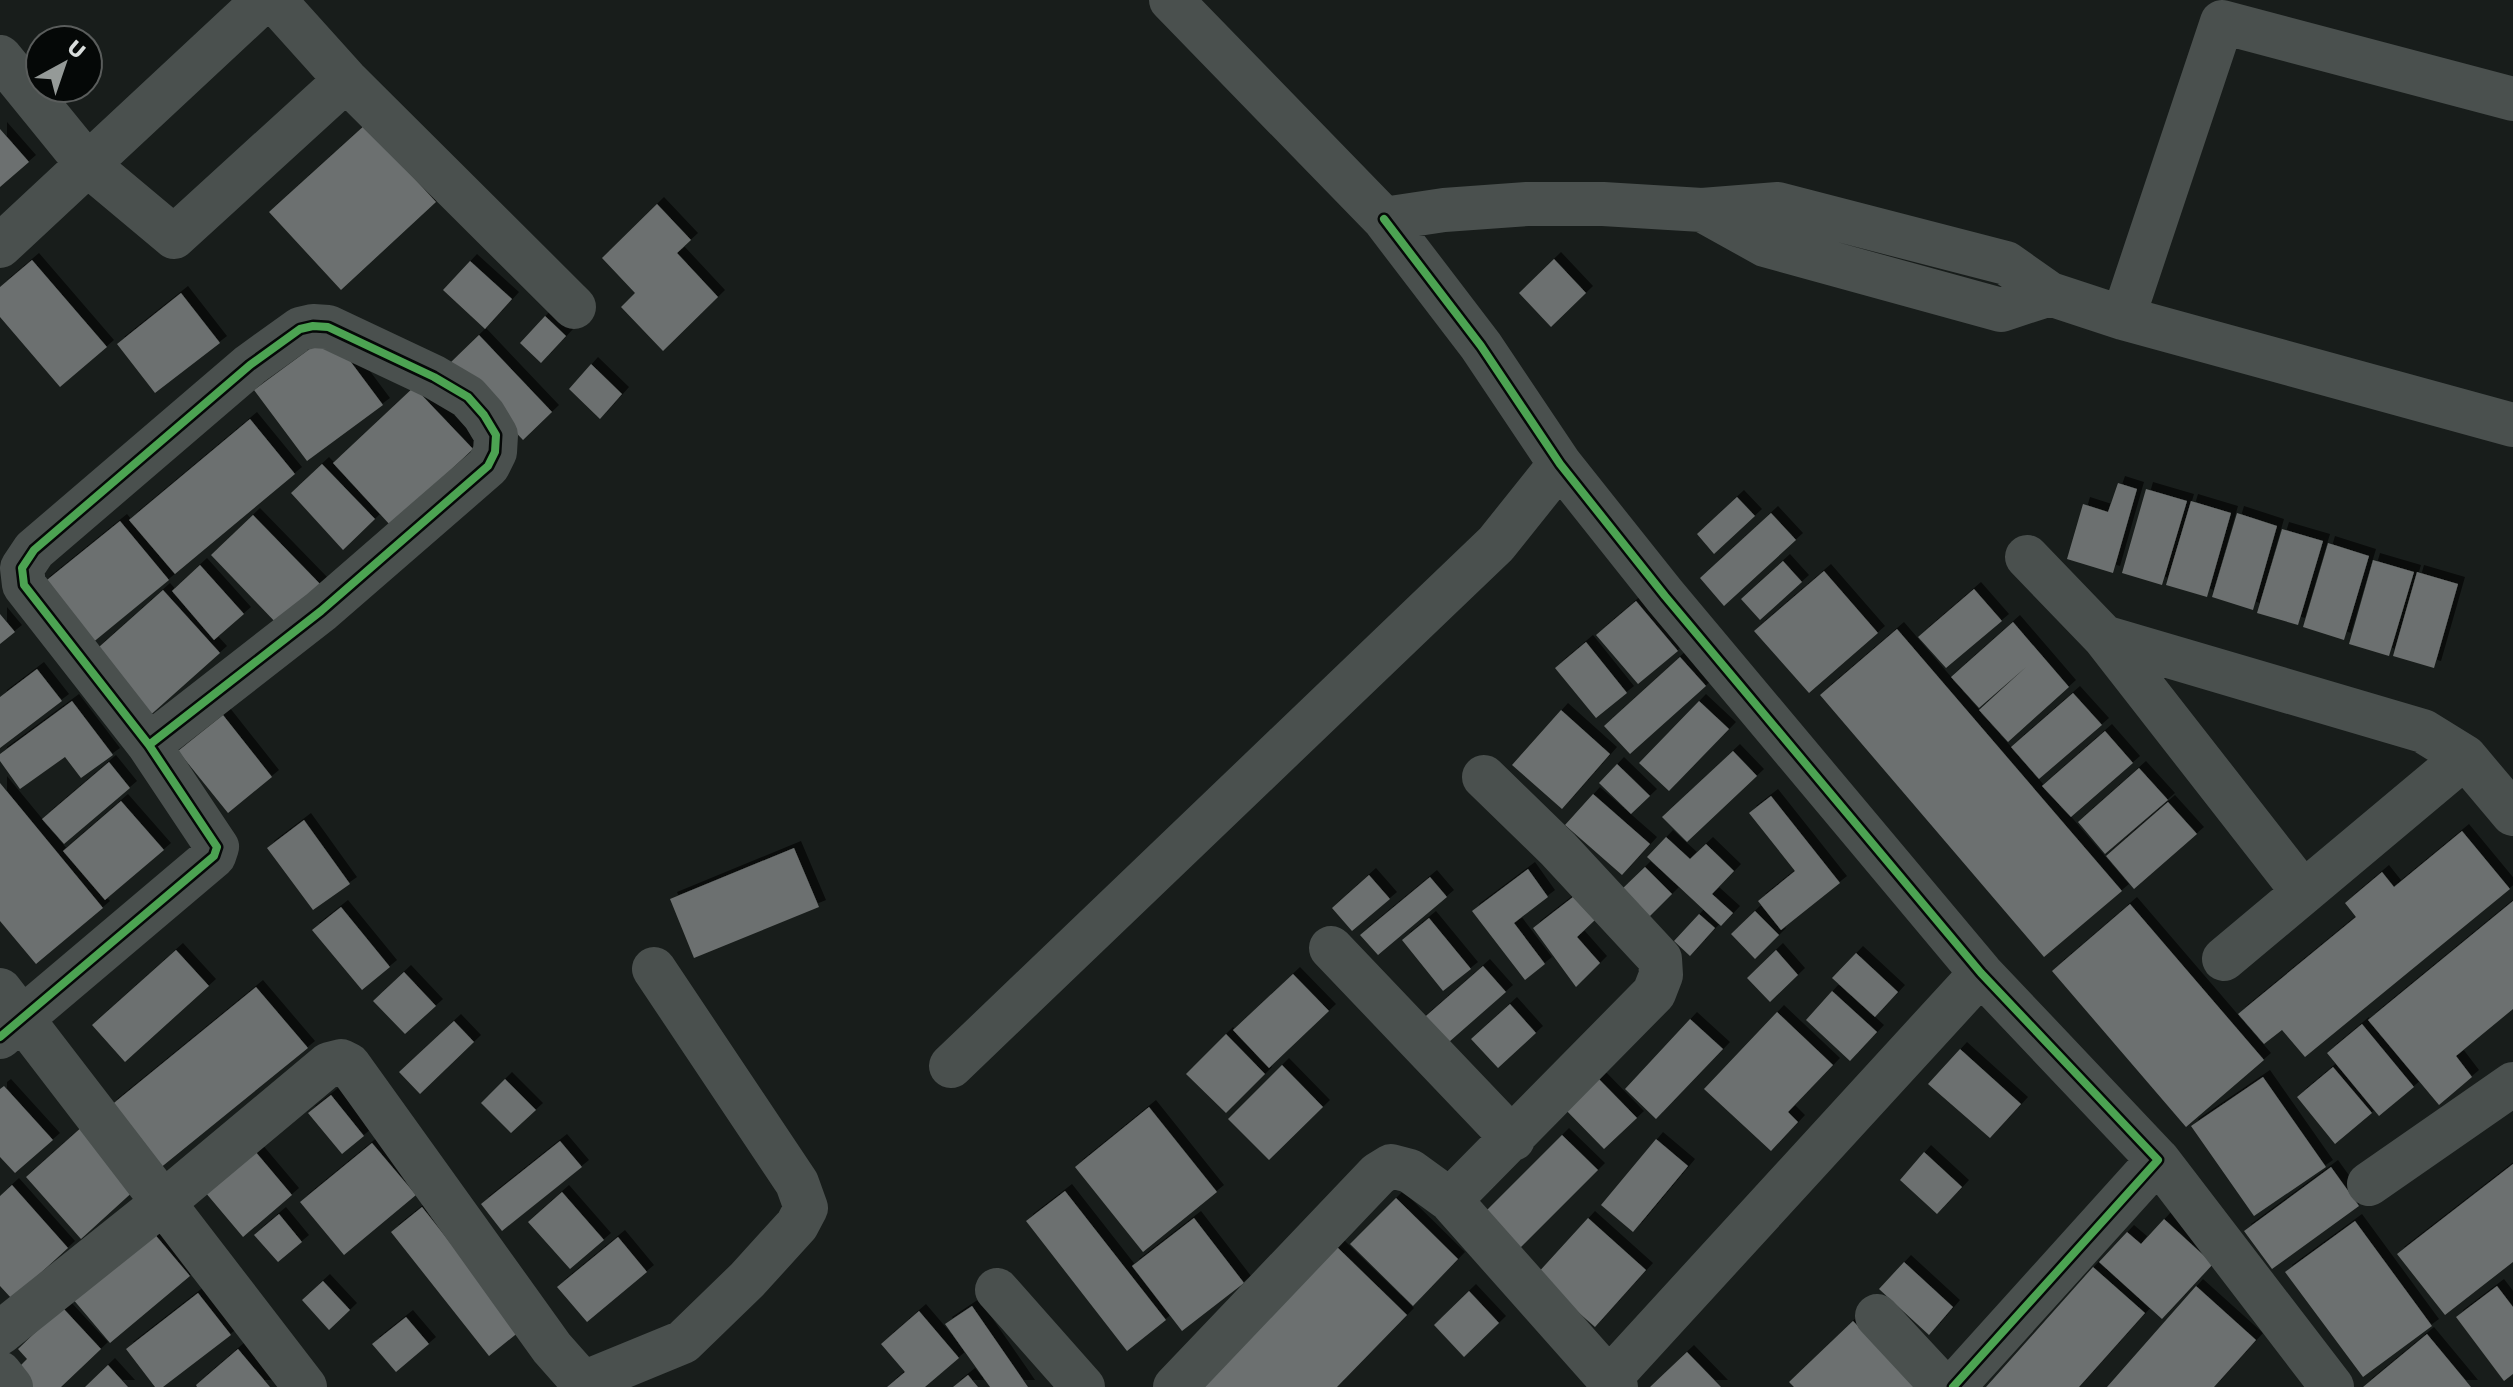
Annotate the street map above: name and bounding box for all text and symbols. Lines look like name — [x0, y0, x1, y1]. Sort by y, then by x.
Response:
north arrow — [24, 24, 104, 104]
text: U — [63, 34, 91, 64]

